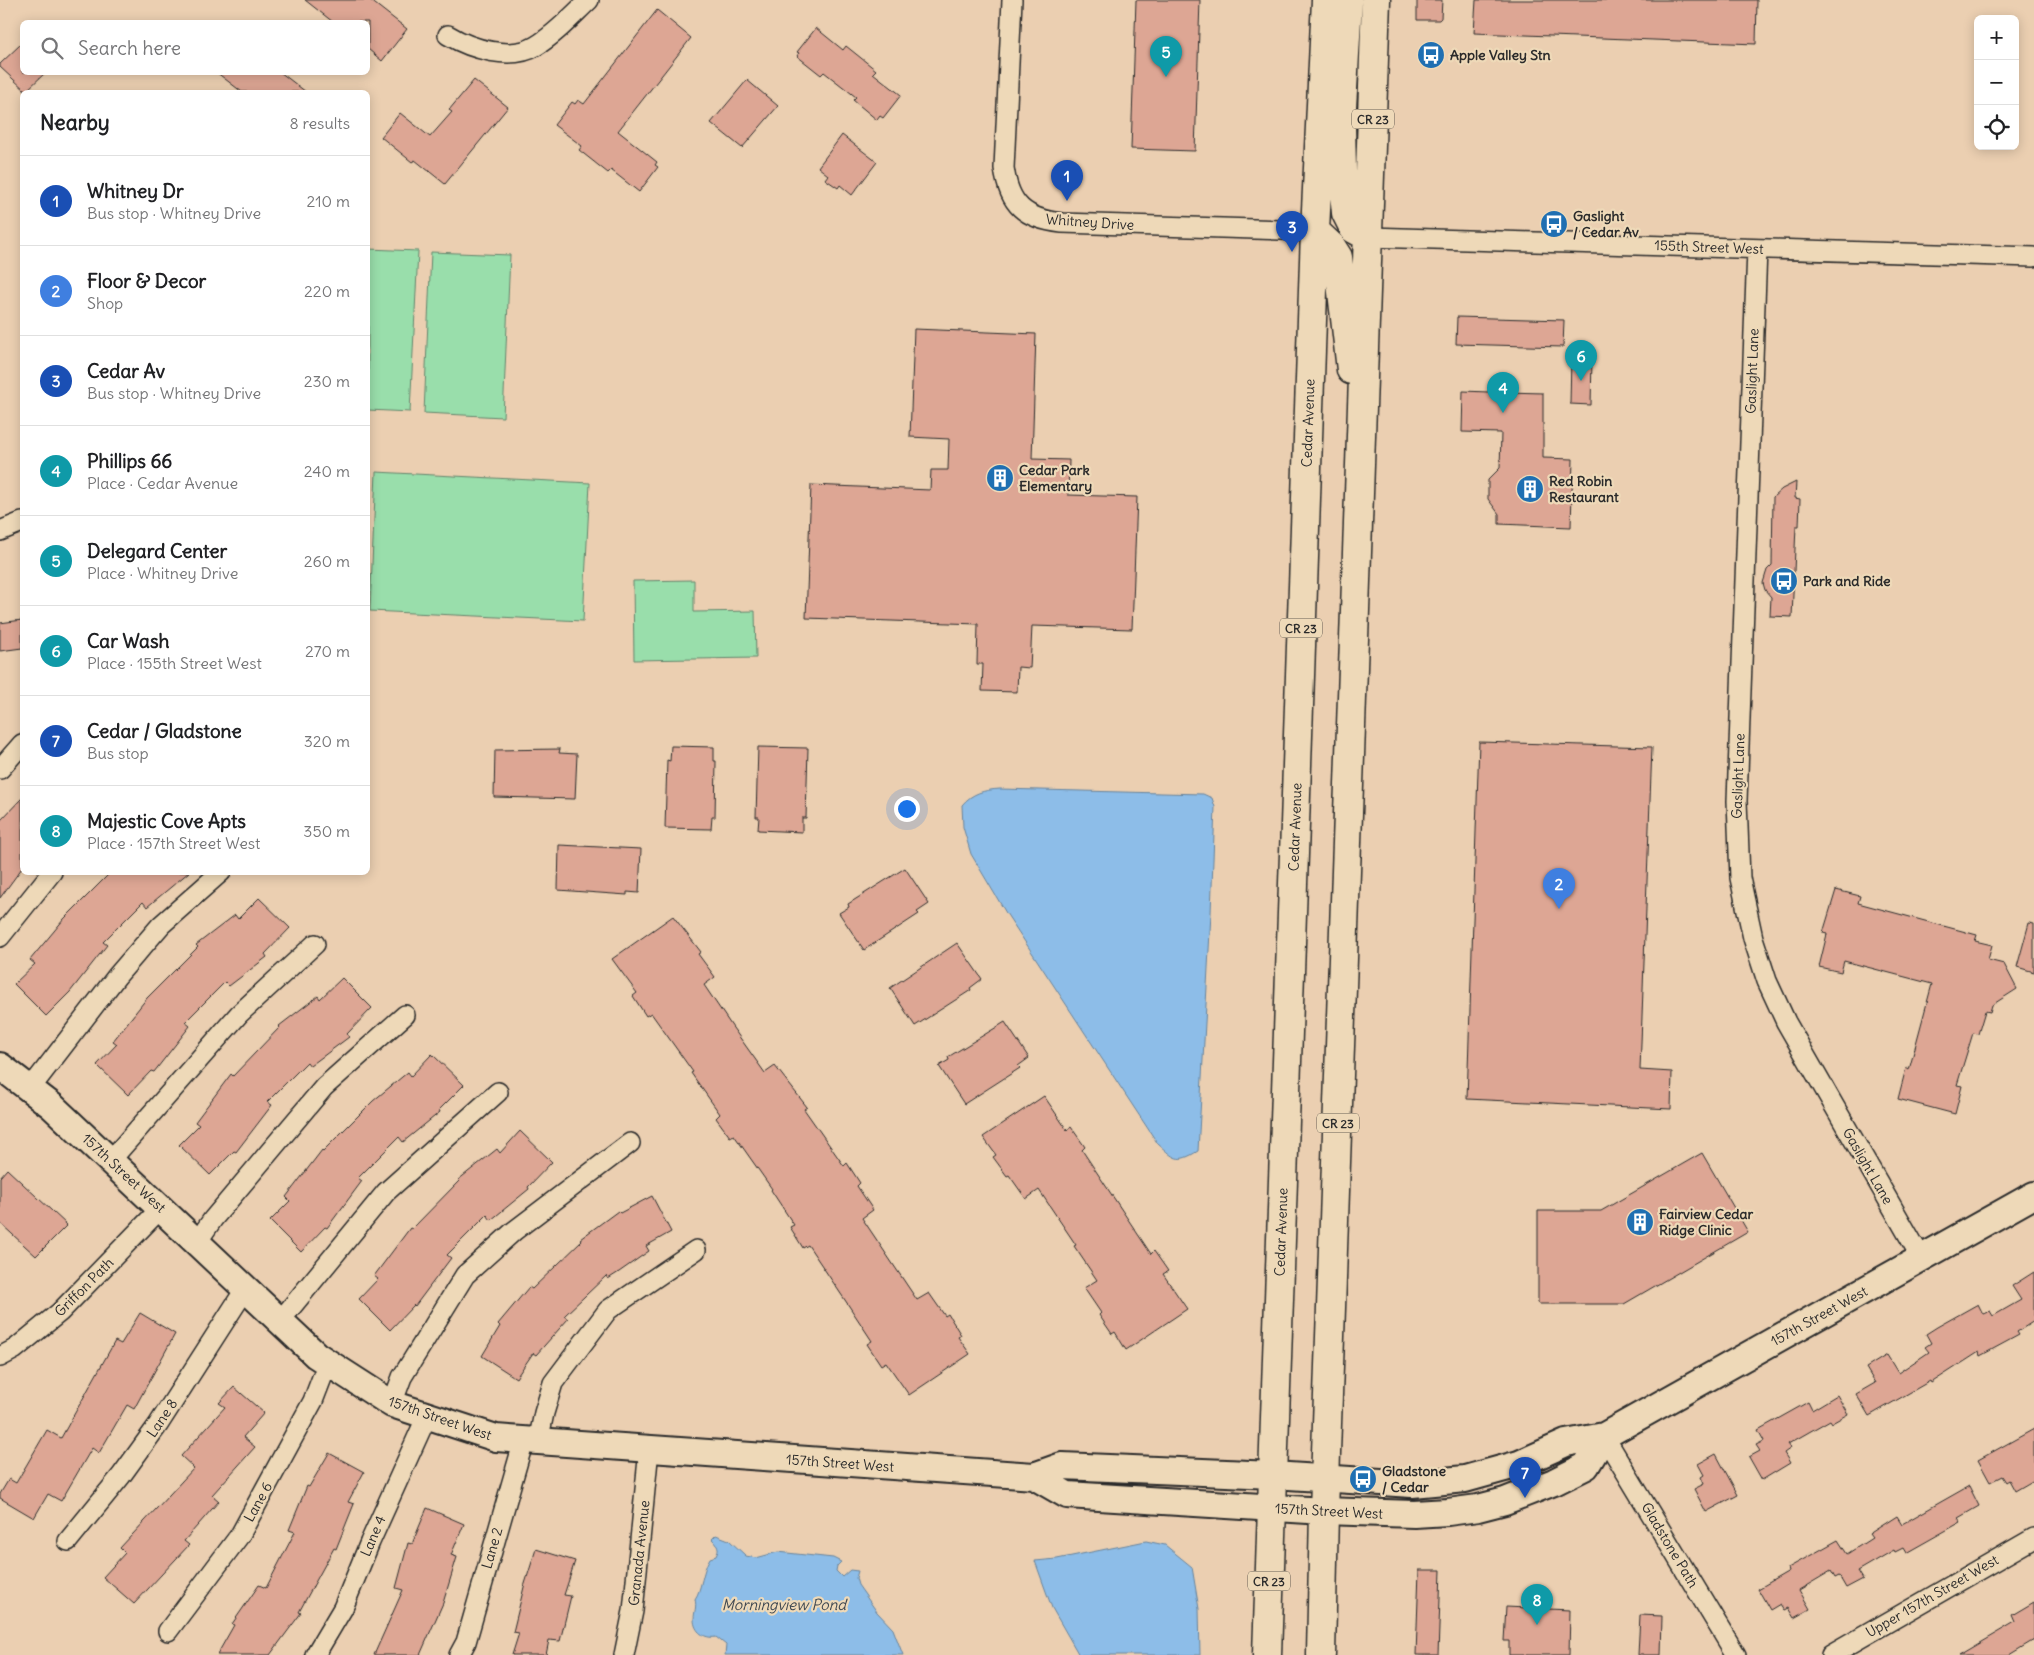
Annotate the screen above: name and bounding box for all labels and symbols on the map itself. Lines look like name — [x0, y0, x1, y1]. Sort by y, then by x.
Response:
pin: 5 — [1150, 36, 1182, 77]
bus stop icon: Apple Valley Stn — [1416, 40, 1446, 70]
place label: Apple Valley Stn — [1450, 46, 1551, 64]
road number: CR 23 — [1352, 110, 1394, 128]
pin: 1 — [1051, 160, 1083, 201]
place label: Gaslight / Cedar Av — [1573, 207, 1639, 241]
bus stop icon: Gaslight / Cedar Av — [1539, 209, 1569, 239]
street label: Whitney Drive — [1045, 210, 1135, 234]
pin: 3 — [1276, 211, 1308, 252]
street label: 155th Street West — [1654, 236, 1764, 258]
street label: Gaslight Lane — [1742, 328, 1762, 414]
pin: 6 — [1565, 340, 1597, 381]
pin: 4 — [1487, 372, 1519, 413]
street label: Cedar Avenue — [1297, 378, 1319, 468]
place label: Cedar Park Elementary — [1019, 461, 1092, 495]
building icon: Cedar Park Elementary — [985, 463, 1015, 493]
place label: Red Robin Restaurant — [1549, 472, 1619, 506]
building icon: Red Robin Restaurant — [1515, 474, 1545, 504]
bus stop icon: Park and Ride — [1769, 566, 1799, 596]
place label: Park and Ride — [1803, 572, 1891, 590]
road number: CR 23 — [1280, 618, 1322, 638]
street label: Gaslight Lane — [1728, 733, 1748, 819]
street label: Cedar Avenue — [1284, 782, 1306, 872]
your location — [894, 796, 920, 822]
pin: 2 — [1543, 868, 1575, 909]
road number: CR 23 — [1317, 1114, 1359, 1132]
street label: Gaslight Lane — [1839, 1124, 1897, 1208]
street label: 157th Street West — [78, 1130, 170, 1217]
street label: Cedar Avenue — [1270, 1187, 1292, 1277]
place label: Fairview Cedar Ridge Clinic — [1659, 1205, 1754, 1239]
building icon: Fairview Cedar Ridge Clinic — [1625, 1207, 1655, 1237]
street label: Griffon Path — [51, 1254, 117, 1320]
street label: 157th Street West — [1767, 1282, 1871, 1350]
street label: 157th Street West — [386, 1392, 494, 1444]
street label: Lane 8 — [143, 1395, 181, 1441]
street label: 157th Street West — [785, 1450, 895, 1476]
pin: 7 — [1509, 1457, 1541, 1498]
place label: Gladstone / Cedar — [1382, 1462, 1446, 1496]
bus stop icon: Gladstone / Cedar — [1348, 1464, 1378, 1494]
street label: Lane 6 — [240, 1479, 276, 1525]
street label: Granada Avenue — [624, 1499, 654, 1607]
street label: 157th Street West — [1275, 1499, 1384, 1523]
street label: Gladstone Path — [1638, 1499, 1702, 1591]
street label: Lane 4 — [356, 1513, 390, 1559]
street label: Lane 2 — [478, 1525, 507, 1571]
street label: Upper 157th Street West — [1862, 1551, 2002, 1641]
road number: CR 23 — [1248, 1572, 1290, 1590]
pin: 8 — [1521, 1584, 1553, 1625]
water label: Morningview Pond — [722, 1595, 848, 1614]

